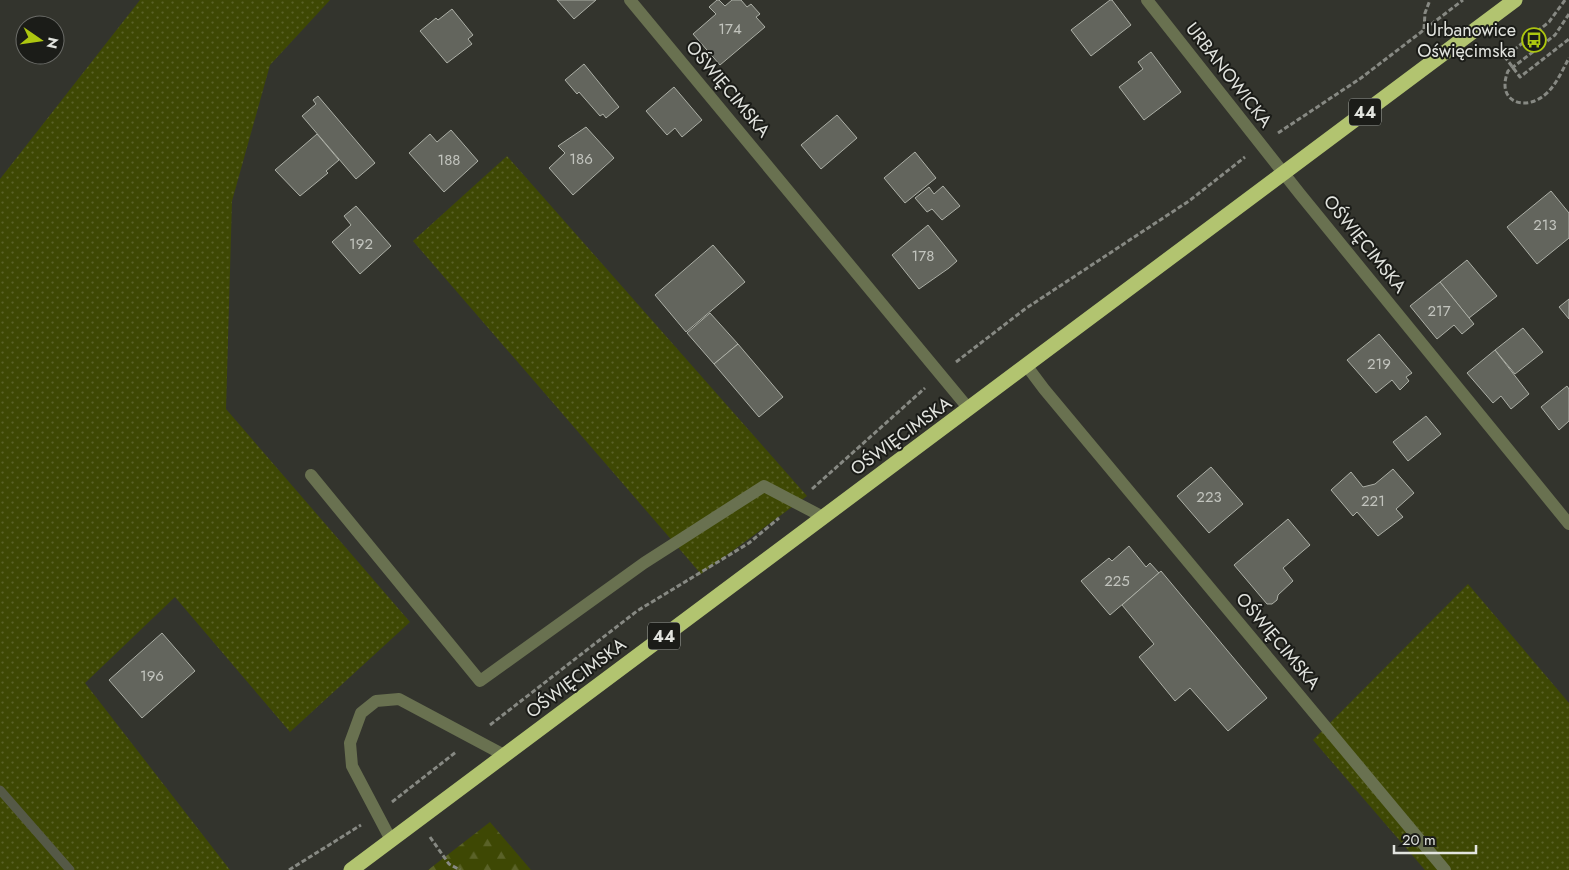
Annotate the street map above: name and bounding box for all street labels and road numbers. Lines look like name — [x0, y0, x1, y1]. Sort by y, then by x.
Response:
street label: URBANOWICKA — [1180, 17, 1278, 133]
street label: OŚWIĘCIMSKA — [680, 35, 776, 143]
road number: 44 — [1349, 98, 1381, 125]
street label: OŚWIĘCIMSKA — [1317, 189, 1413, 299]
street label: OŚWIĘCIMSKA — [845, 390, 957, 482]
street label: OŚWIĘCIMSKA — [1230, 587, 1326, 695]
road number: 44 — [648, 622, 680, 650]
street label: OŚWIĘCIMSKA — [520, 632, 632, 724]

